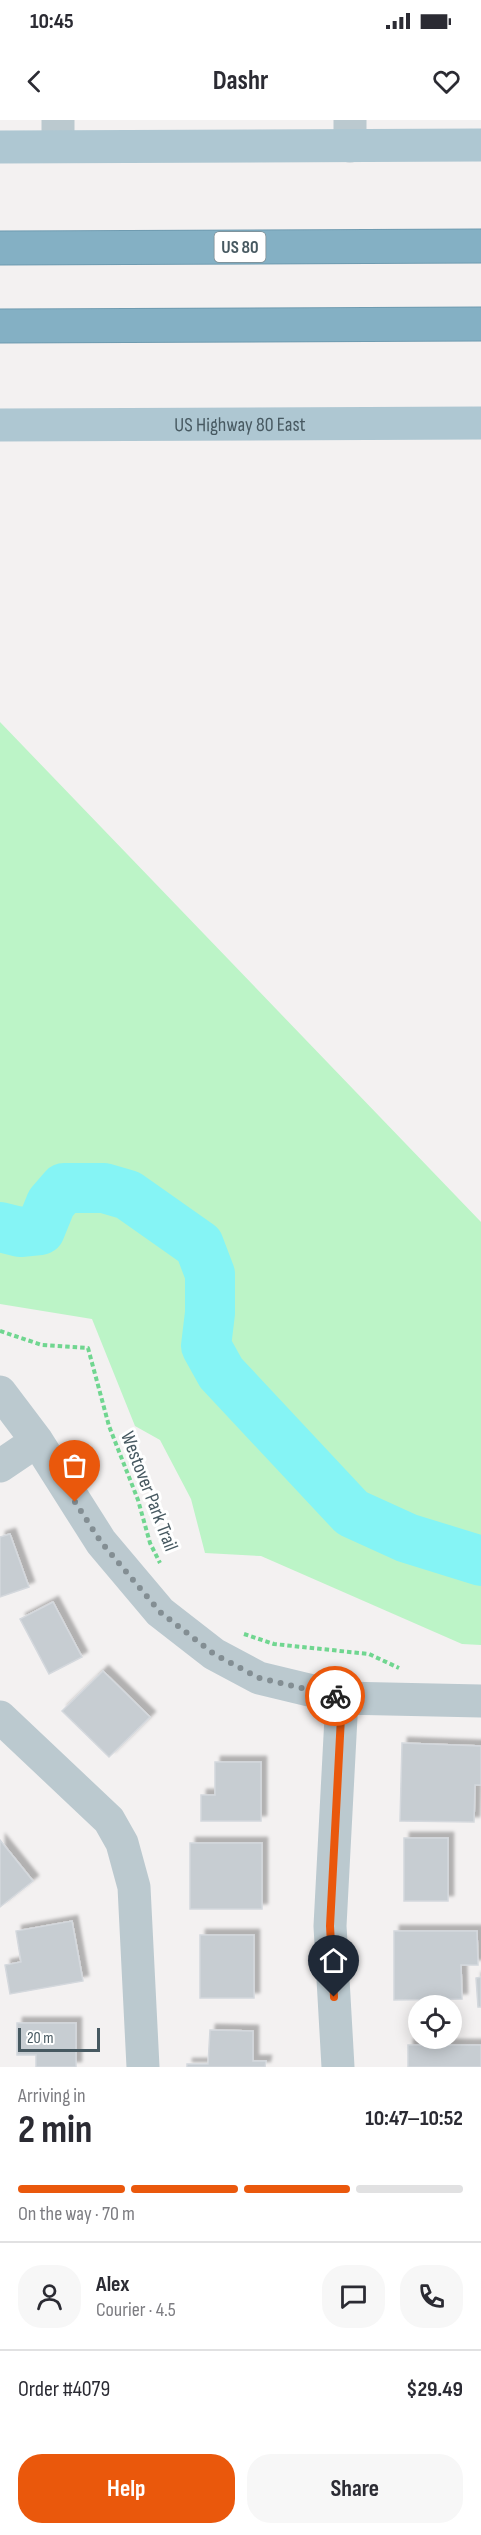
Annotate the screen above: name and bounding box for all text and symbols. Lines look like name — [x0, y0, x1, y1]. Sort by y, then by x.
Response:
text: 10:45 — [30, 8, 74, 35]
icon: back — [18, 65, 51, 98]
text: Dashr — [213, 65, 268, 97]
icon: heart — [430, 65, 463, 98]
road number: US 80 — [214, 232, 266, 262]
street label: US Highway 80 East — [174, 413, 306, 437]
street label: Westover Park Trail — [115, 1428, 183, 1555]
pin — [49, 1440, 100, 1502]
icon: bag — [58, 1449, 91, 1482]
courier — [305, 1666, 365, 1726]
icon: bike — [319, 1680, 352, 1713]
pin — [308, 1935, 359, 1997]
icon: home — [317, 1944, 350, 1977]
map controls — [408, 1995, 462, 2049]
button: locate — [408, 1995, 462, 2049]
scale bar — [18, 2025, 100, 2052]
text: 20 m — [27, 2029, 54, 2048]
text: Arriving in — [18, 2084, 86, 2108]
text: 10:47–10:52 — [365, 2105, 463, 2132]
text: 2 min — [18, 2107, 92, 2154]
text: On the way · 70 m — [18, 2202, 135, 2226]
button: person — [18, 2265, 81, 2328]
button: chat — [322, 2265, 385, 2328]
button: phone — [400, 2265, 463, 2328]
text: Alex — [96, 2271, 129, 2298]
text: Courier · 4.5 — [96, 2298, 176, 2322]
text: Order #4079 — [18, 2376, 110, 2403]
text: $29.49 — [406, 2376, 463, 2403]
button: Help — [18, 2454, 235, 2523]
button: Share — [247, 2454, 463, 2523]

